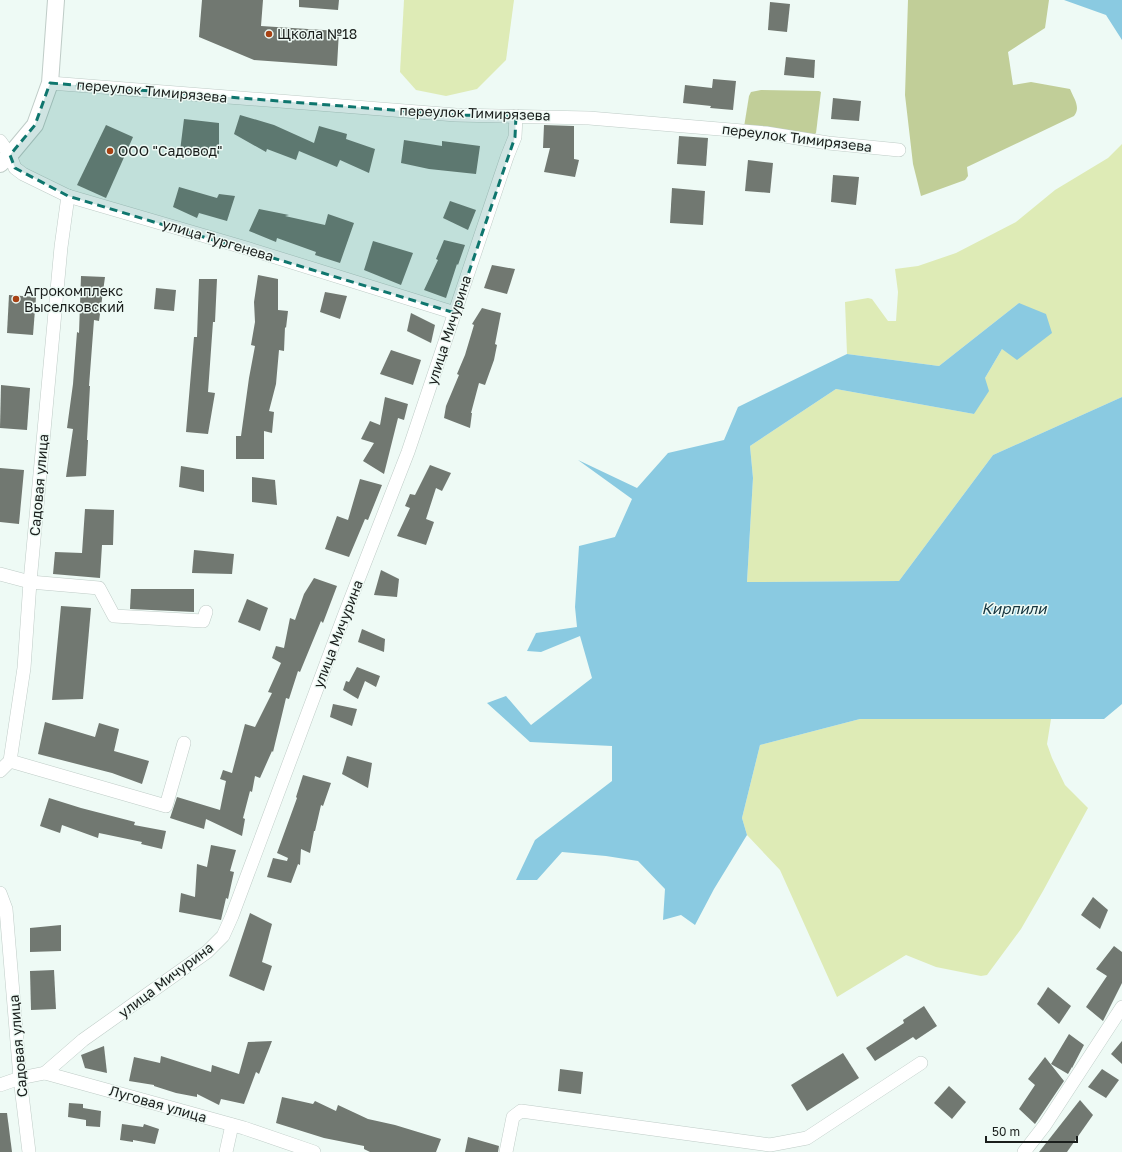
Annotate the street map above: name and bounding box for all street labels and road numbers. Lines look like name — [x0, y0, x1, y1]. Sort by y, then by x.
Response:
street label: переулок Тимирязева — [76, 75, 228, 106]
street label: переулок Тимирязева — [399, 101, 551, 124]
street label: переулок Тимирязева — [721, 120, 873, 155]
street label: улица Тургенева — [160, 215, 276, 265]
street label: улица Мичурина — [423, 273, 474, 387]
street label: Садовая улица — [26, 433, 51, 537]
street label: улица Мичурина — [309, 577, 366, 690]
street label: улица Мичурина — [115, 938, 216, 1021]
street label: Садовая улица — [5, 994, 30, 1098]
street label: Луговая улица — [107, 1081, 209, 1126]

